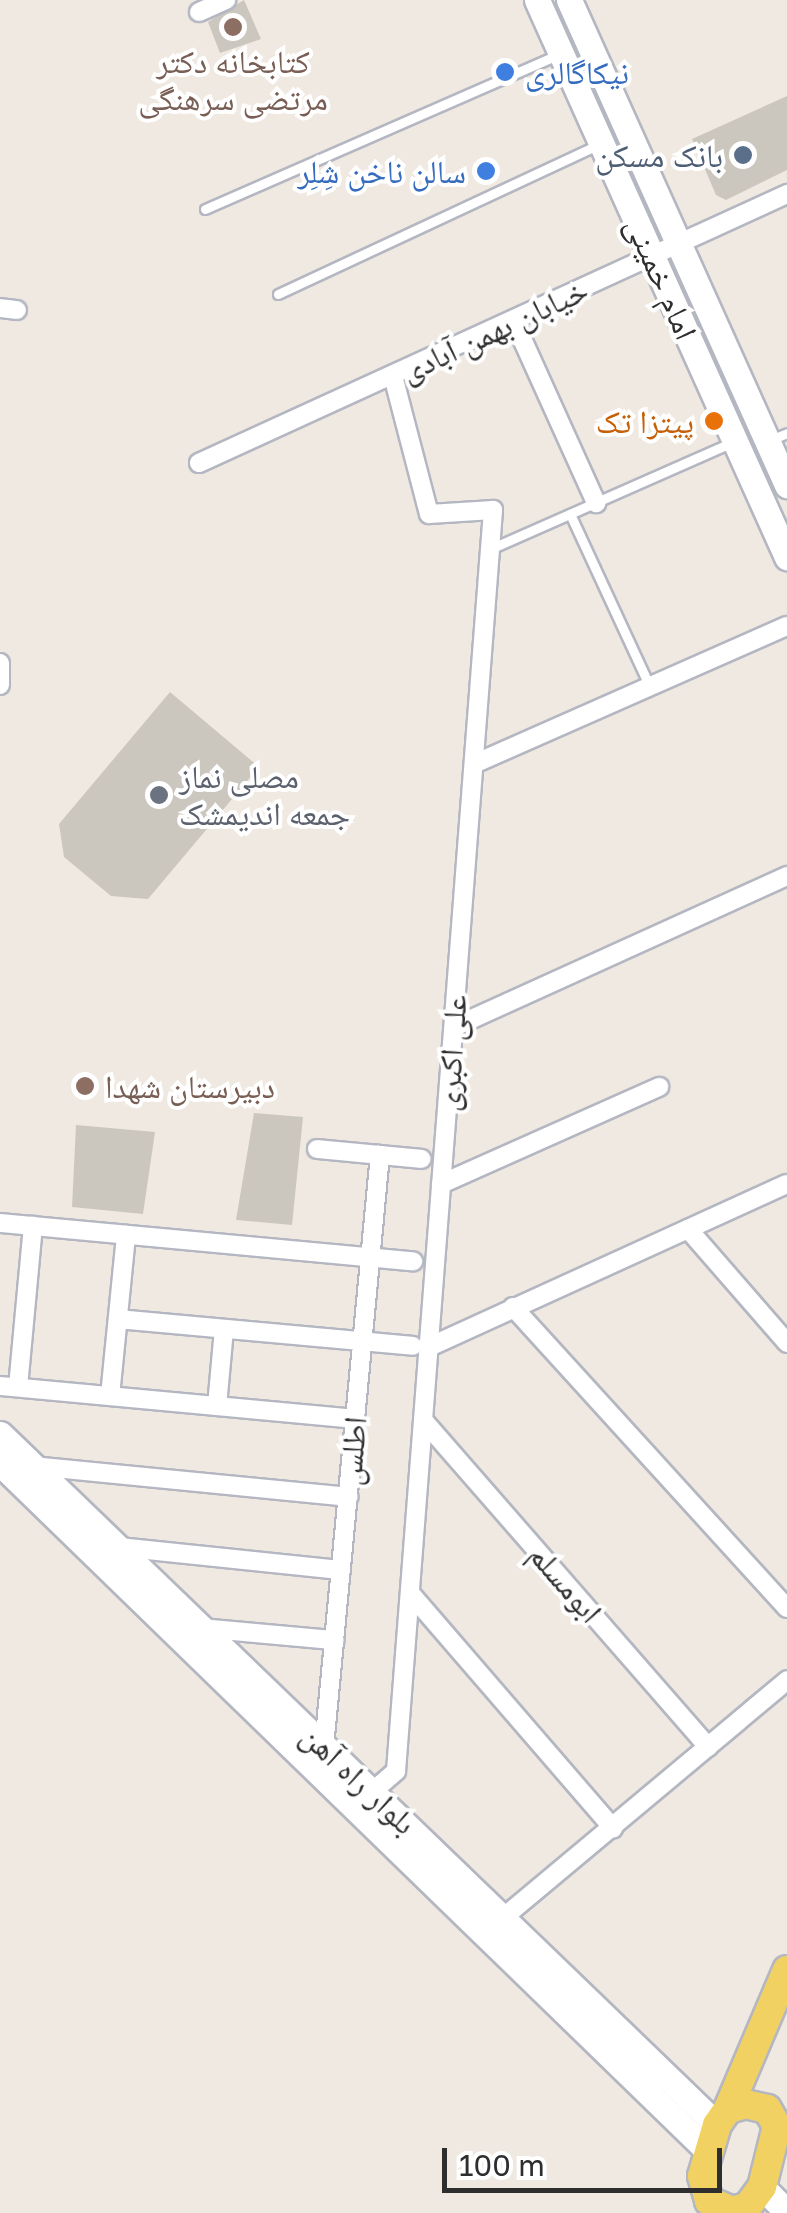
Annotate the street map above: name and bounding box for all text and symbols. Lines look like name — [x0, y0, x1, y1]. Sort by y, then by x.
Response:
marker: کتابخانه دکتر مرتضی سرهنگی — [222, 16, 244, 38]
place label: کتابخانه دکتر مرتضی سرهنگی — [138, 43, 328, 118]
place label: نیکاگالری — [525, 53, 629, 91]
marker: نیکاگالری — [494, 61, 516, 83]
place label: بانک مسکن — [595, 136, 723, 174]
marker: بانک مسکن — [732, 144, 754, 166]
place label: سالن ناخن شِلِر — [298, 152, 466, 190]
marker: سالن ناخن شِلِر — [475, 160, 497, 182]
street label: امام خمینی — [618, 211, 706, 345]
street label: خیابان بهمن آبادی — [394, 270, 594, 390]
place label: پیتزا تک — [596, 402, 694, 440]
marker: پیتزا تک — [703, 410, 725, 432]
place label: مصلی نماز جمعه اندیمشک — [179, 758, 350, 833]
marker: مصلی نماز جمعه اندیمشک — [148, 784, 170, 806]
street label: علی اکبری — [428, 993, 474, 1113]
place label: دبیرستان شهدا — [105, 1067, 275, 1105]
marker: دبیرستان شهدا — [74, 1075, 96, 1097]
street label: اطلس — [330, 1415, 374, 1487]
street label: ابومسلم — [521, 1536, 611, 1630]
street label: بلوار راه آهن — [294, 1716, 424, 1842]
scale bar — [447, 2128, 727, 2190]
text: 100 m — [459, 2147, 545, 2183]

